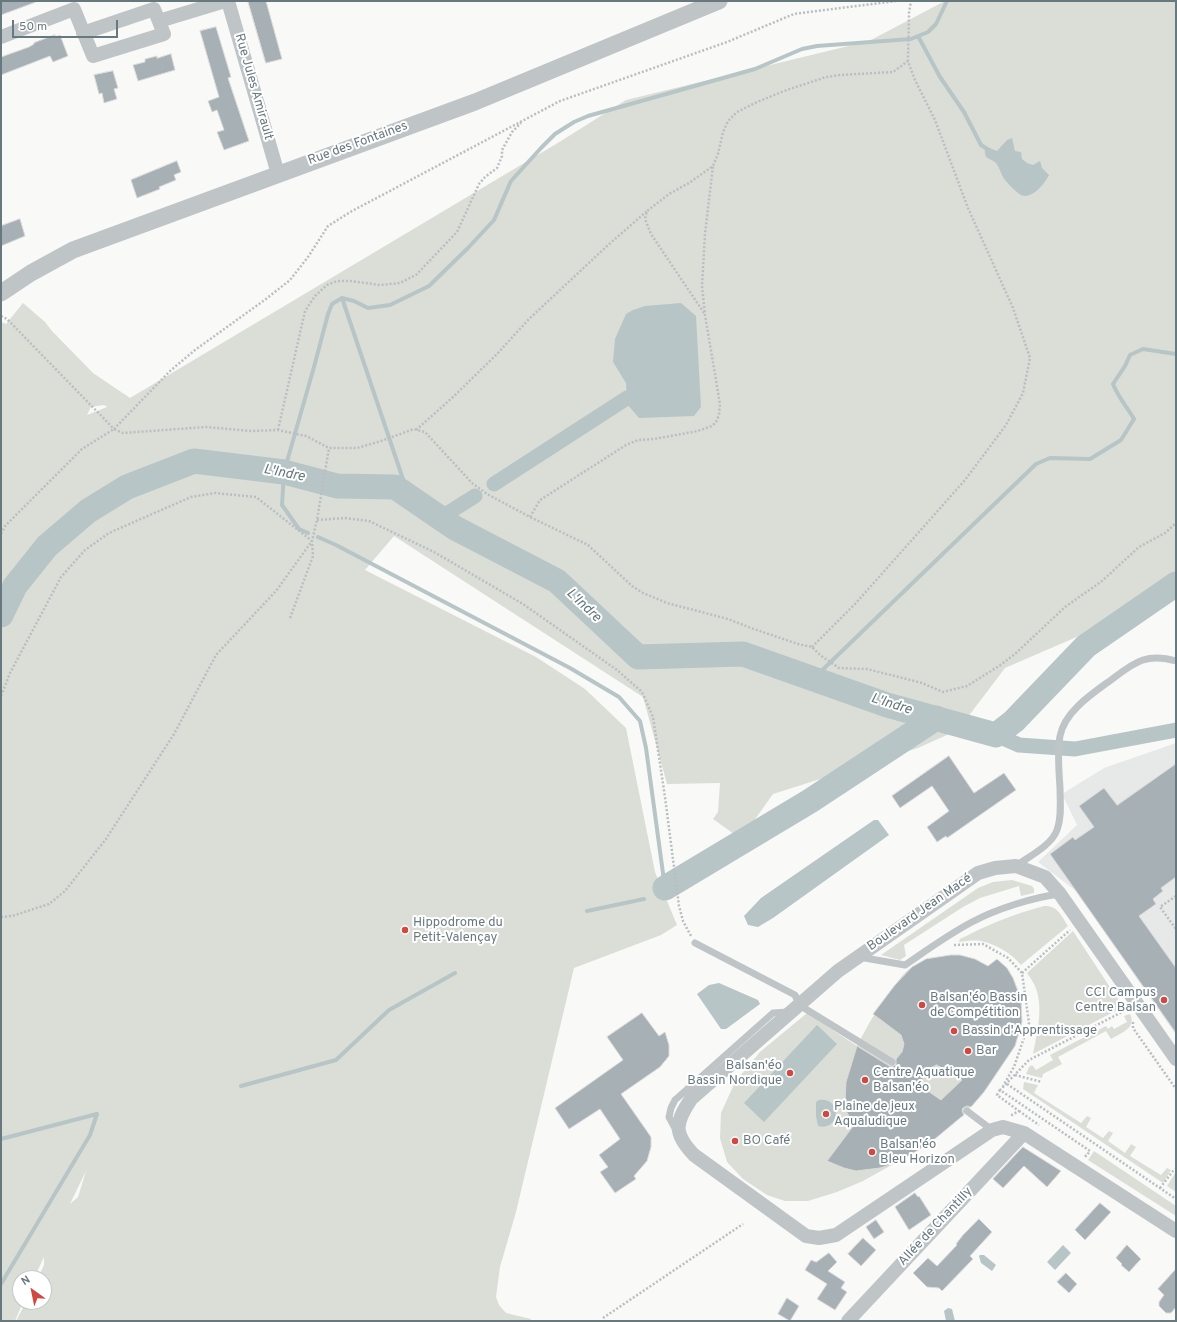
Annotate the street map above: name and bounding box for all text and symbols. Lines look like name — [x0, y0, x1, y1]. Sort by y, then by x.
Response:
scale bar — [14, 12, 120, 38]
text: 50 m — [19, 19, 47, 35]
street label: Rue Jules Amirault — [230, 32, 276, 142]
street label: Rue des Fontaines — [306, 119, 410, 169]
water label: L'Indre — [262, 462, 306, 486]
water label: L'Indre — [562, 586, 604, 626]
water label: L'Indre — [869, 691, 913, 719]
street label: Boulevard Jean Macé — [865, 871, 975, 955]
place label: Hippodrome du Petit-Valençay — [413, 915, 503, 946]
marker: Hippodrome du Petit-Valençay — [400, 925, 410, 935]
place label: CCI Campus Centre Balsan — [1075, 985, 1156, 1016]
place label: Balsan'éo Bassin de Compétition — [930, 990, 1028, 1021]
marker: CCI Campus Centre Balsan — [1159, 995, 1169, 1005]
marker: Balsan'éo Bassin de Compétition — [917, 1000, 927, 1010]
place label: Bassin d'Apprentissage — [962, 1023, 1097, 1039]
marker: Bassin d'Apprentissage — [949, 1026, 959, 1036]
place label: Bar — [976, 1043, 997, 1059]
marker: Bar — [963, 1046, 973, 1056]
place label: Balsan'éo Bassin Nordique — [687, 1058, 782, 1089]
place label: Centre Aquatique Balsan'éo — [873, 1065, 974, 1096]
marker: Balsan'éo Bassin Nordique — [785, 1068, 795, 1078]
marker: Centre Aquatique Balsan'éo — [860, 1075, 870, 1085]
place label: Plaine de jeux Aqualudique — [834, 1099, 915, 1130]
marker: Plaine de jeux Aqualudique — [821, 1109, 831, 1119]
place label: BO Café — [743, 1133, 790, 1149]
marker: BO Café — [730, 1136, 740, 1146]
place label: Balsan'éo Bleu Horizon — [880, 1137, 955, 1168]
marker: Balsan'éo Bleu Horizon — [867, 1147, 877, 1157]
street label: Allée de Chantilly — [896, 1185, 976, 1269]
north arrow — [12, 1270, 52, 1310]
text: N — [19, 1273, 33, 1289]

